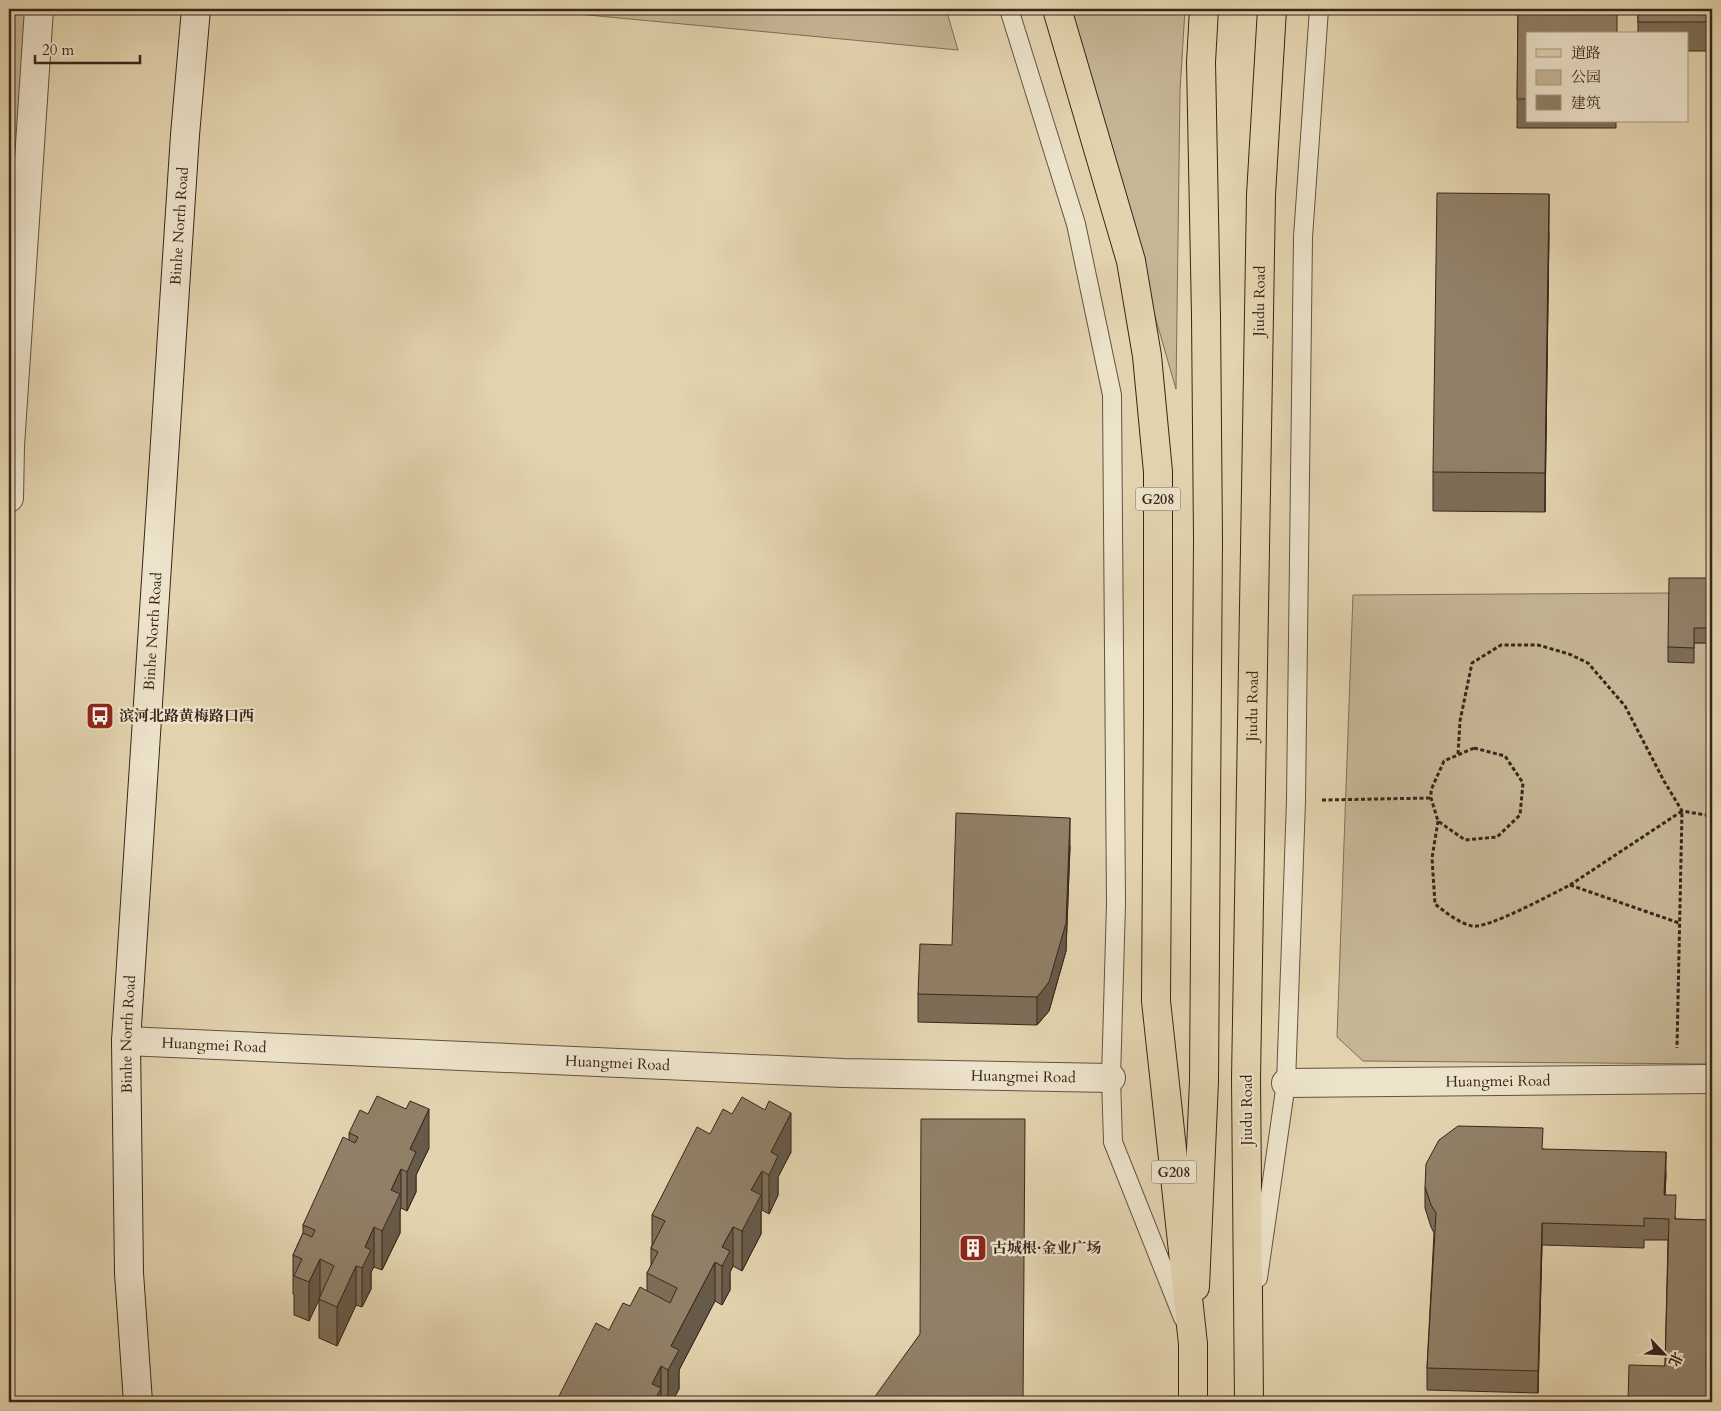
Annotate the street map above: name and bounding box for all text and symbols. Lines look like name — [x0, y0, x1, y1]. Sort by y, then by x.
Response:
scale bar — [35, 32, 140, 64]
legend — [1526, 32, 1688, 122]
text: 20 m — [42, 40, 74, 60]
text: 道路 — [1571, 43, 1601, 63]
text: 公园 — [1571, 67, 1601, 87]
text: 建筑 — [1571, 93, 1601, 113]
street label: Binhe North Road — [165, 166, 193, 286]
street label: Jiudu Road — [1249, 266, 1270, 339]
road number: G208 — [1136, 488, 1180, 510]
street label: Binhe North Road — [139, 571, 167, 691]
street label: Jiudu Road — [1242, 671, 1263, 744]
bus stop icon: 滨河北路黄梅路口西 — [85, 701, 115, 731]
place label: 滨河北路黄梅路口西 — [119, 706, 254, 726]
street label: Binhe North Road — [116, 975, 140, 1094]
street label: Huangmei Road — [161, 1033, 267, 1057]
street label: Huangmei Road — [565, 1051, 670, 1075]
street label: Huangmei Road — [971, 1065, 1076, 1087]
street label: Huangmei Road — [1445, 1071, 1551, 1092]
street label: Jiudu Road — [1237, 1075, 1257, 1147]
road number: G208 — [1152, 1160, 1196, 1184]
building icon: 古城根·金业广场 — [958, 1233, 988, 1263]
place label: 古城根·金业广场 — [992, 1238, 1101, 1258]
north arrow — [1638, 1328, 1688, 1378]
text: 北 — [1664, 1349, 1687, 1370]

